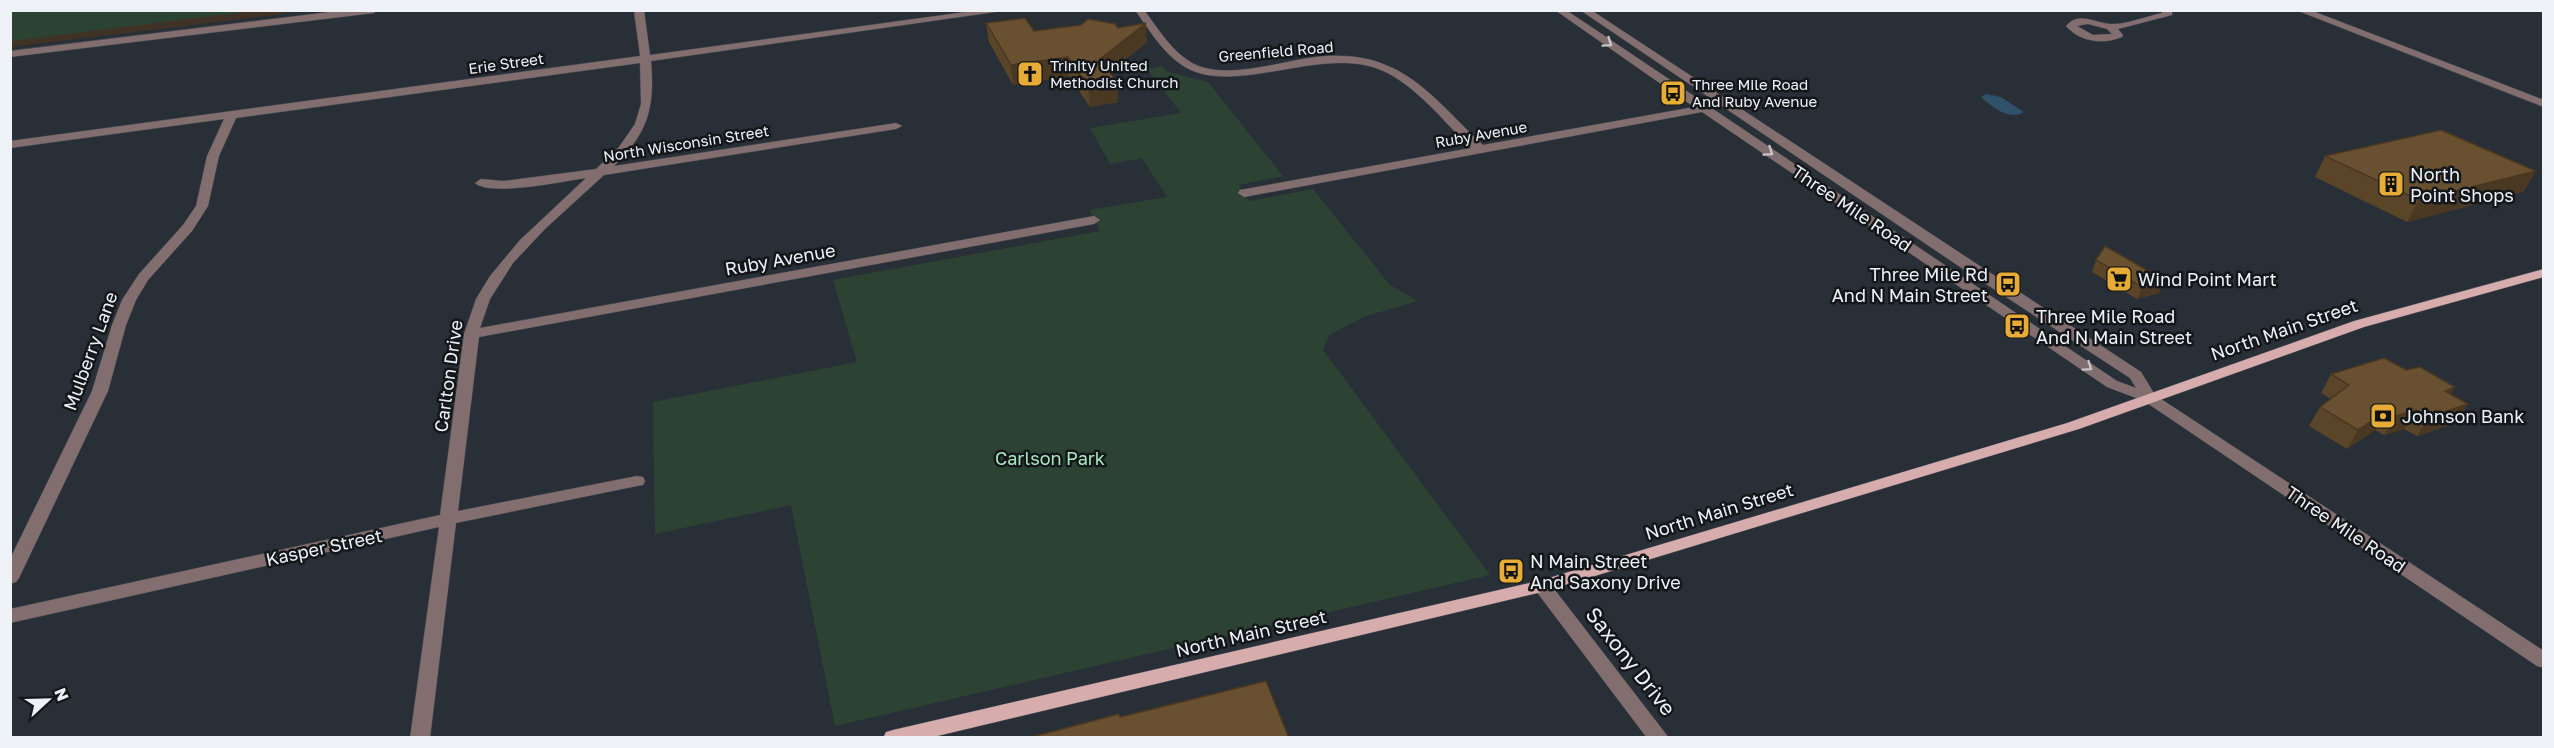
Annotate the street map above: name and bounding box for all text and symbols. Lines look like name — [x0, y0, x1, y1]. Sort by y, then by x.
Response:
one-way arrow — [1601, 36, 1612, 47]
street label: Greenfield Road — [1218, 37, 1334, 65]
street label: Erie Street — [467, 49, 545, 77]
place label: Trinity United Methodist Church — [1050, 56, 1178, 91]
church icon: Trinity United Methodist Church — [1015, 59, 1045, 89]
place label: Three Mile Road And Ruby Avenue — [1692, 75, 1818, 110]
bus stop icon: Three Mile Road And Ruby Avenue — [1658, 78, 1688, 108]
street label: Ruby Avenue — [1434, 117, 1529, 151]
street label: North Wisconsin Street — [602, 121, 770, 165]
one-way arrow — [1763, 145, 1774, 156]
street label: Three Mile Road — [1788, 160, 1916, 256]
place label: North Point Shops — [2410, 163, 2514, 206]
building icon: North Point Shops — [2376, 169, 2406, 199]
street label: Ruby Avenue — [723, 238, 837, 280]
place label: Three Mile Rd And N Main Street — [1832, 263, 1988, 306]
supermarket icon: Wind Point Mart — [2104, 264, 2134, 294]
place label: Wind Point Mart — [2138, 268, 2277, 290]
bus stop icon: Three Mile Rd And N Main Street — [1993, 269, 2023, 299]
street label: Mulberry Lane — [58, 289, 122, 413]
street label: North Main Street — [2208, 294, 2360, 364]
place label: Three Mile Road And N Main Street — [2036, 305, 2192, 348]
bus stop icon: Three Mile Road And N Main Street — [2002, 311, 2032, 341]
street label: Carlton Drive — [429, 319, 467, 433]
one-way arrow — [2081, 360, 2092, 371]
bank icon: Johnson Bank — [2368, 401, 2398, 431]
place label: Johnson Bank — [2402, 405, 2524, 427]
park label: Carlson Park — [995, 447, 1105, 469]
street label: North Main Street — [1642, 478, 1796, 544]
street label: Three Mile Road — [2282, 481, 2410, 577]
street label: Kasper Street — [264, 524, 384, 570]
place label: N Main Street And Saxony Drive — [1530, 550, 1681, 593]
bus stop icon: N Main Street And Saxony Drive — [1496, 556, 1526, 586]
street label: Saxony Drive — [1581, 602, 1681, 720]
street label: North Main Street — [1174, 605, 1328, 661]
north arrow — [18, 670, 78, 730]
text: N — [50, 685, 73, 704]

